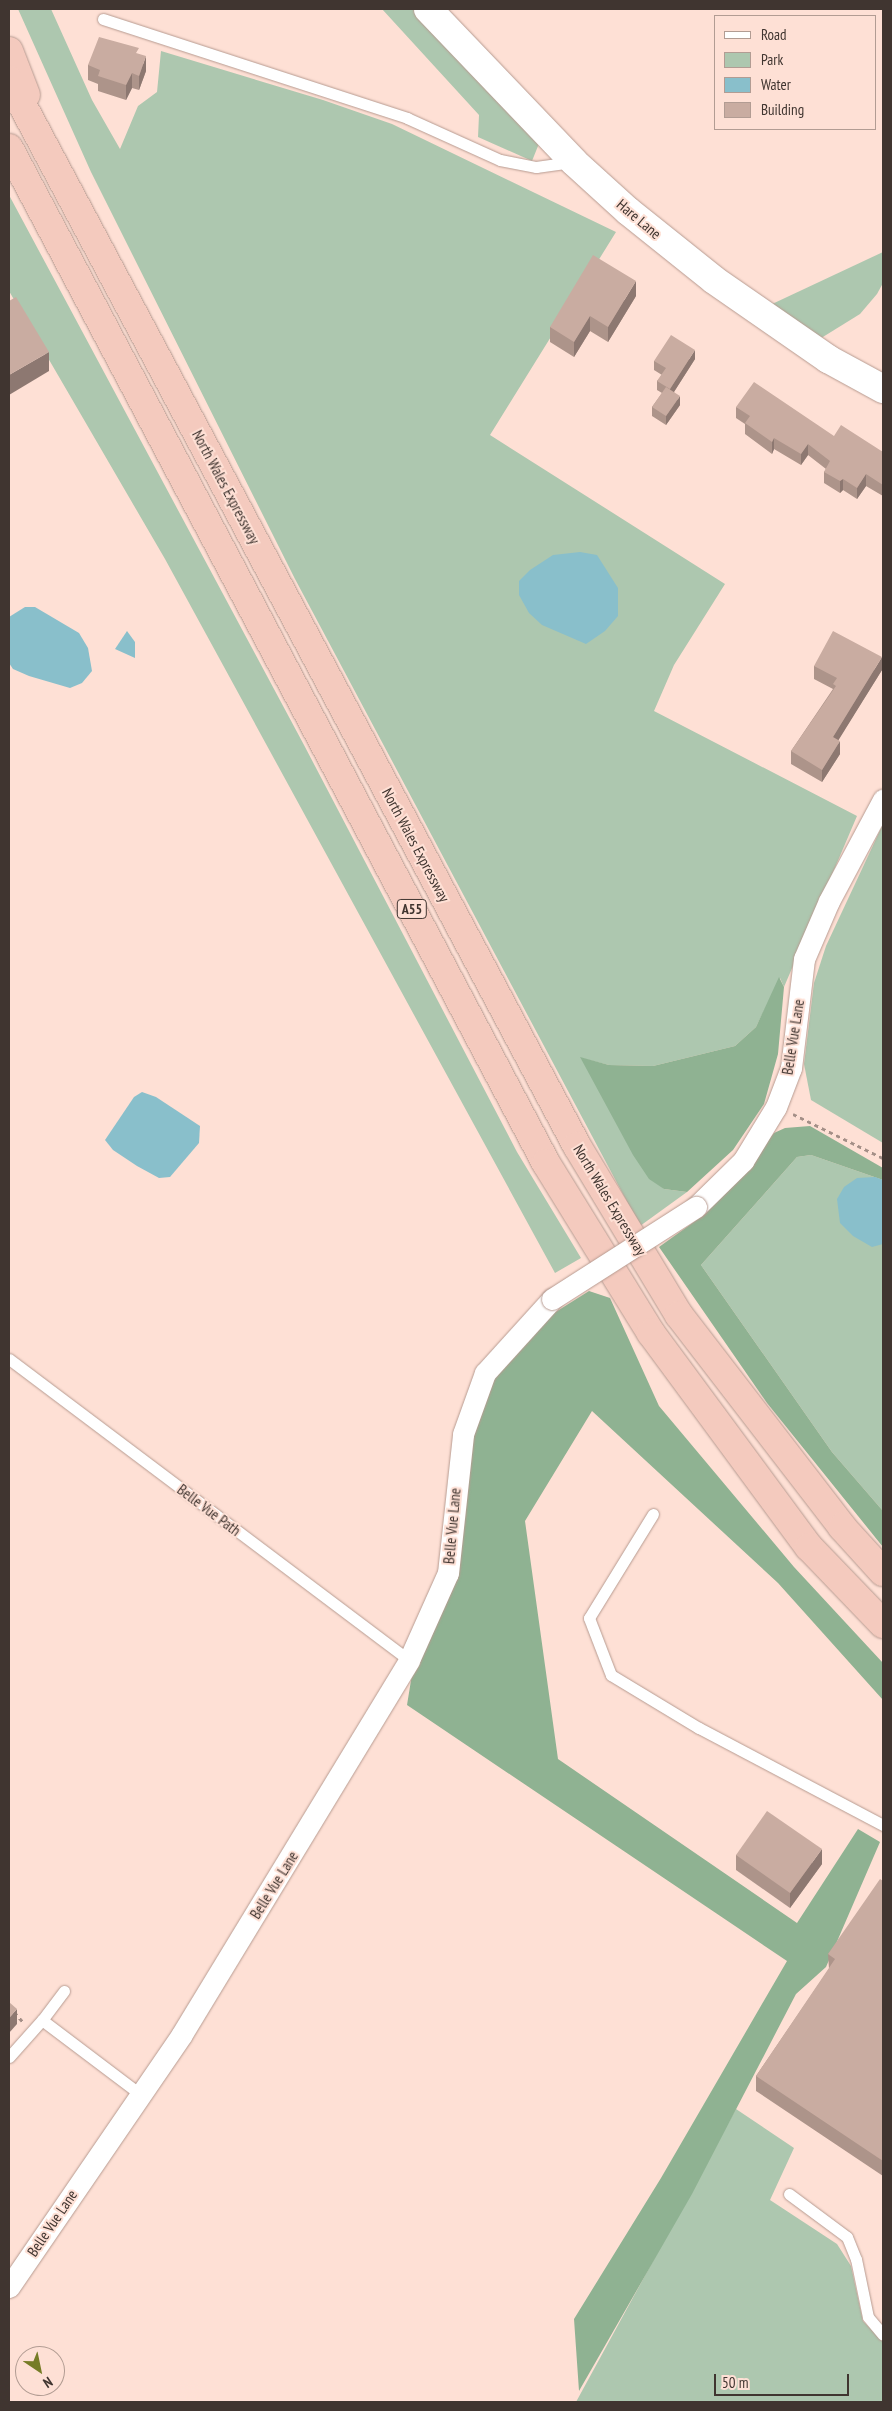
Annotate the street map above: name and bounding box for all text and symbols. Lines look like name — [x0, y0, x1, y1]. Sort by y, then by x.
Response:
legend — [714, 15, 877, 130]
text: Road — [761, 25, 787, 44]
text: Park — [761, 50, 783, 69]
text: Water — [761, 75, 791, 94]
text: Building — [761, 100, 804, 119]
street label: Hare Lane — [613, 195, 665, 243]
street label: North Wales Expressway — [188, 427, 264, 547]
street label: North Wales Expressway — [378, 785, 454, 905]
road number: A55 — [396, 898, 428, 921]
street label: Belle Vue Lane — [778, 998, 808, 1076]
street label: North Wales Expressway — [570, 1141, 650, 1259]
street label: Belle Vue Path — [174, 1480, 244, 1540]
street label: Belle Vue Lane — [440, 1487, 464, 1565]
street label: Belle Vue Lane — [246, 1848, 302, 1922]
street label: Belle Vue Lane — [23, 2186, 81, 2260]
north arrow — [15, 2346, 65, 2396]
scale bar — [717, 2364, 852, 2396]
text: N — [40, 2373, 56, 2392]
text: 50 m — [722, 2373, 748, 2392]

